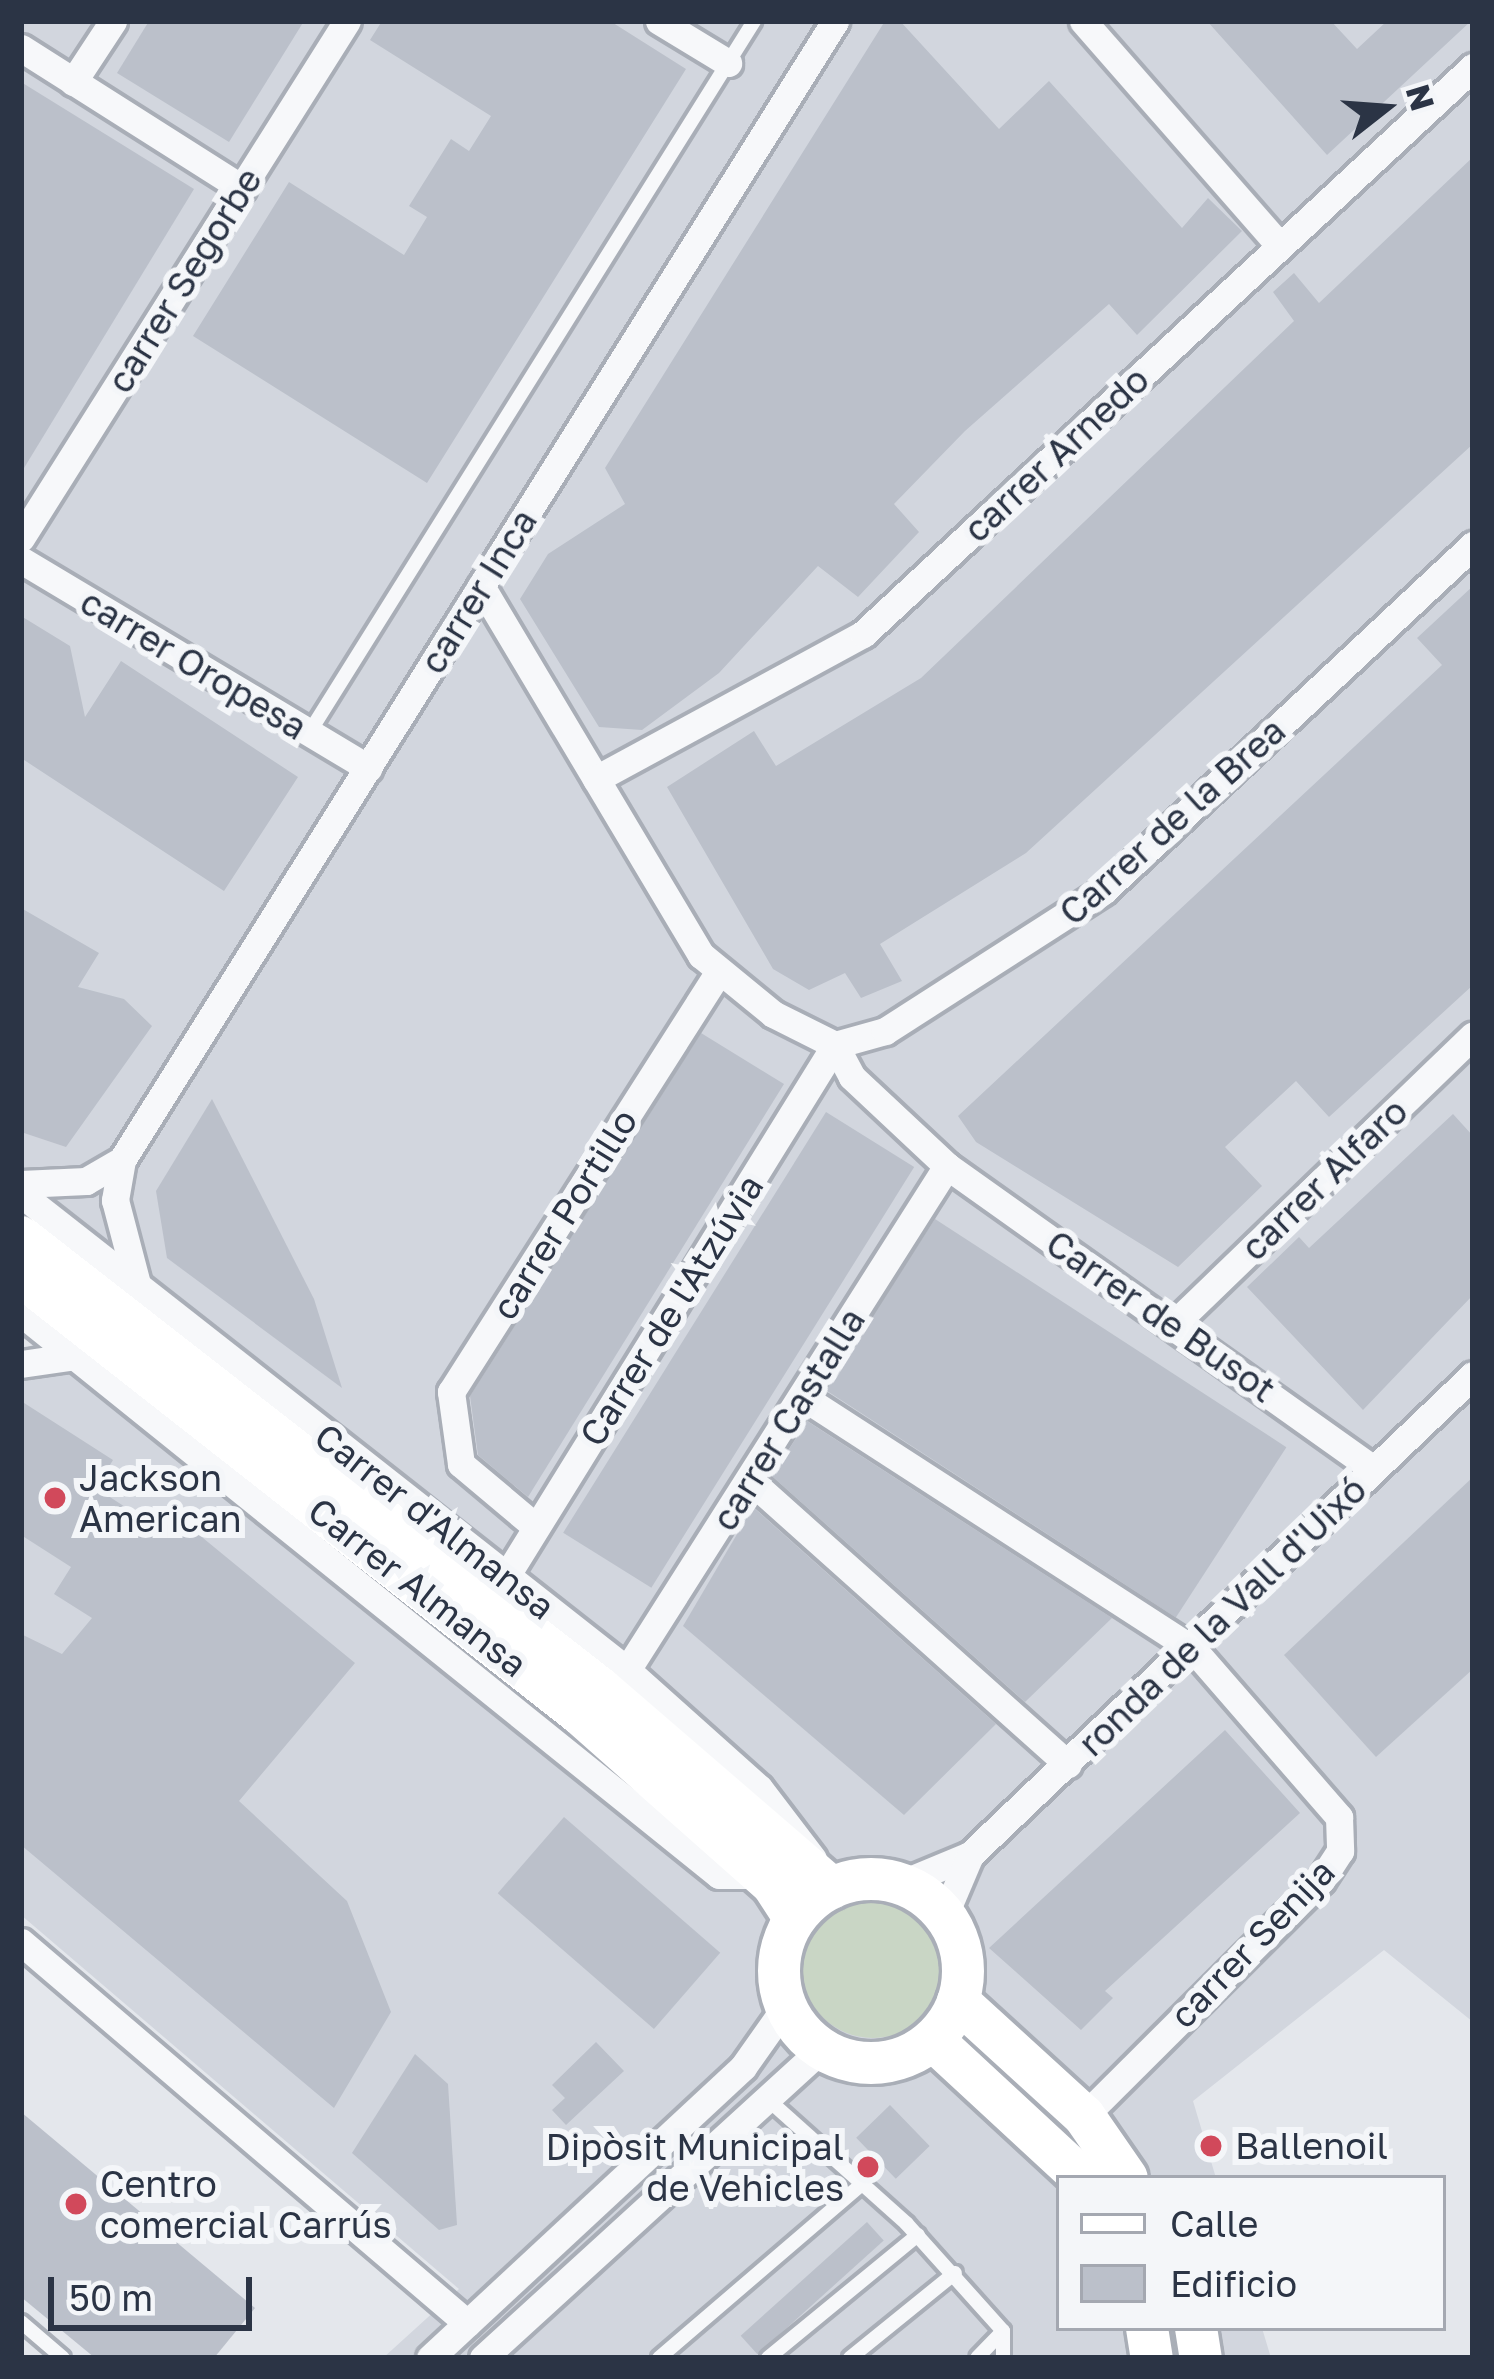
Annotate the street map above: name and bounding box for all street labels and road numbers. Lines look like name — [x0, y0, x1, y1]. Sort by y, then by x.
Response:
street label: carrer Segorbe — [98, 160, 270, 400]
street label: carrer Arnedo — [955, 358, 1157, 550]
street label: carrer Inca — [411, 501, 545, 681]
street label: carrer Oropesa — [73, 580, 315, 748]
street label: Carrer de la Brea — [1050, 708, 1294, 934]
street label: carrer Alfaro — [1232, 1089, 1416, 1269]
street label: carrer Portillo — [482, 1101, 646, 1327]
street label: Carrer de l'Atzúvia — [570, 1166, 772, 1454]
street label: Carrer de Busot — [1038, 1221, 1284, 1411]
street label: carrer Castalla — [702, 1300, 874, 1538]
street label: Carrer d'Almansa — [307, 1414, 563, 1628]
street label: ronda de la Vall d'Uixó — [1069, 1468, 1375, 1764]
street label: Carrer Almansa — [300, 1488, 536, 1686]
street label: carrer Senija — [1161, 1850, 1343, 2036]

